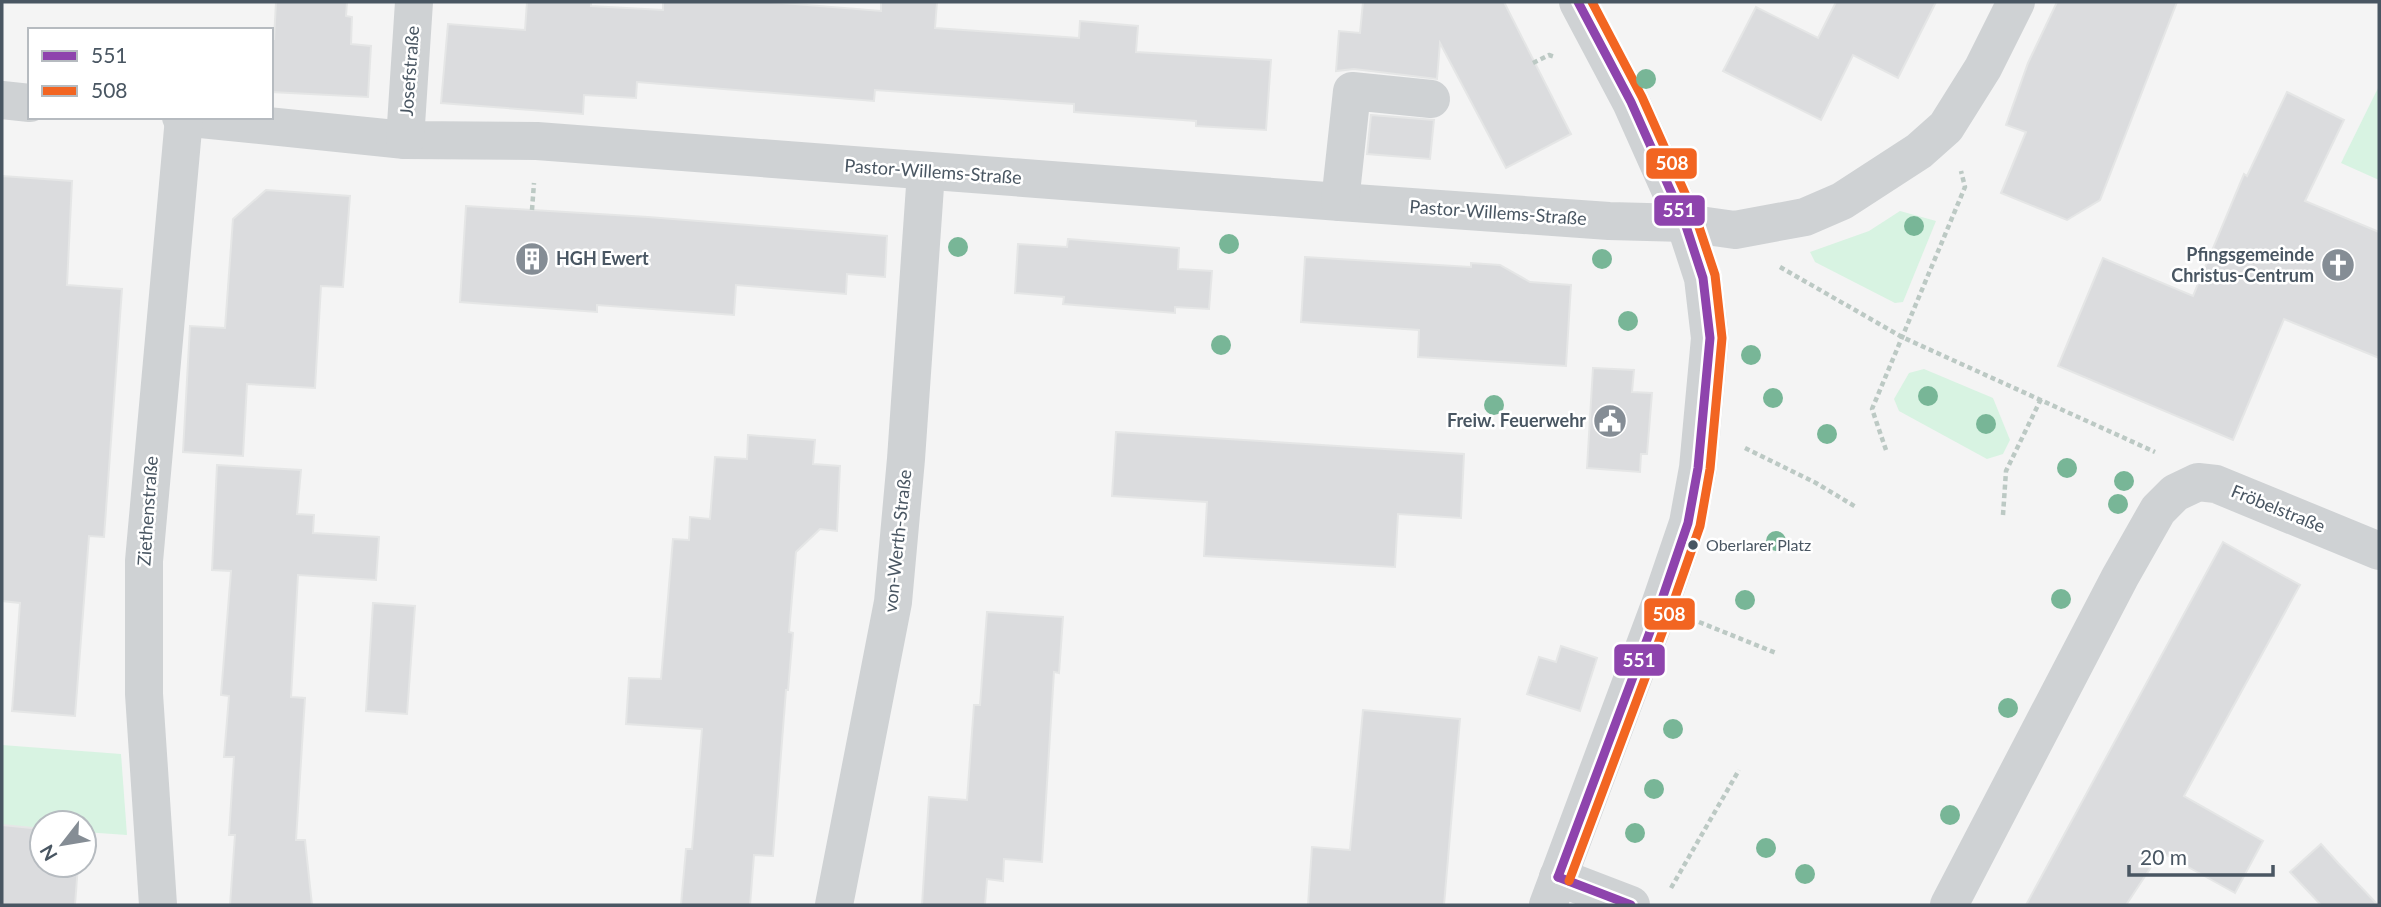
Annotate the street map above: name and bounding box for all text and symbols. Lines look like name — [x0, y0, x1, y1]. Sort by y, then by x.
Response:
street label: Josefstraße — [395, 25, 423, 117]
legend — [28, 28, 273, 119]
text: 551 — [91, 42, 128, 67]
text: 508 — [91, 77, 128, 102]
line badge: 508 — [1645, 147, 1698, 180]
text: 508 — [1655, 151, 1689, 174]
street label: Pastor-Willems-Straße — [844, 154, 1022, 188]
line badge: 551 — [1653, 194, 1706, 227]
street label: Pastor-Willems-Straße — [1409, 195, 1587, 229]
text: 551 — [1662, 198, 1696, 221]
building icon: HGH Ewert — [513, 240, 551, 278]
place label: Pfingsgemeinde Christus-Centrum — [2171, 243, 2314, 286]
church icon: Pfingsgemeinde Christus-Centrum — [2319, 246, 2357, 284]
place label: HGH Ewert — [556, 247, 649, 269]
public building icon: Freiw. Feuerwehr — [1591, 402, 1629, 440]
place label: Freiw. Feuerwehr — [1447, 409, 1586, 431]
street label: Ziethenstraße — [132, 455, 162, 567]
street label: von-Werth-Straße — [879, 468, 915, 613]
street label: Fröbelstraße — [2228, 479, 2328, 537]
place label: Oberlarer Platz — [1706, 535, 1811, 554]
marker: Oberlarer Platz — [1686, 538, 1700, 552]
line badge: 508 — [1643, 597, 1696, 631]
text: 508 — [1652, 602, 1686, 625]
line badge: 551 — [1613, 643, 1666, 677]
text: 551 — [1622, 648, 1656, 671]
north arrow — [28, 809, 98, 879]
scale bar — [2129, 834, 2272, 878]
text: N — [34, 841, 62, 865]
text: 20 m — [2140, 844, 2187, 869]

